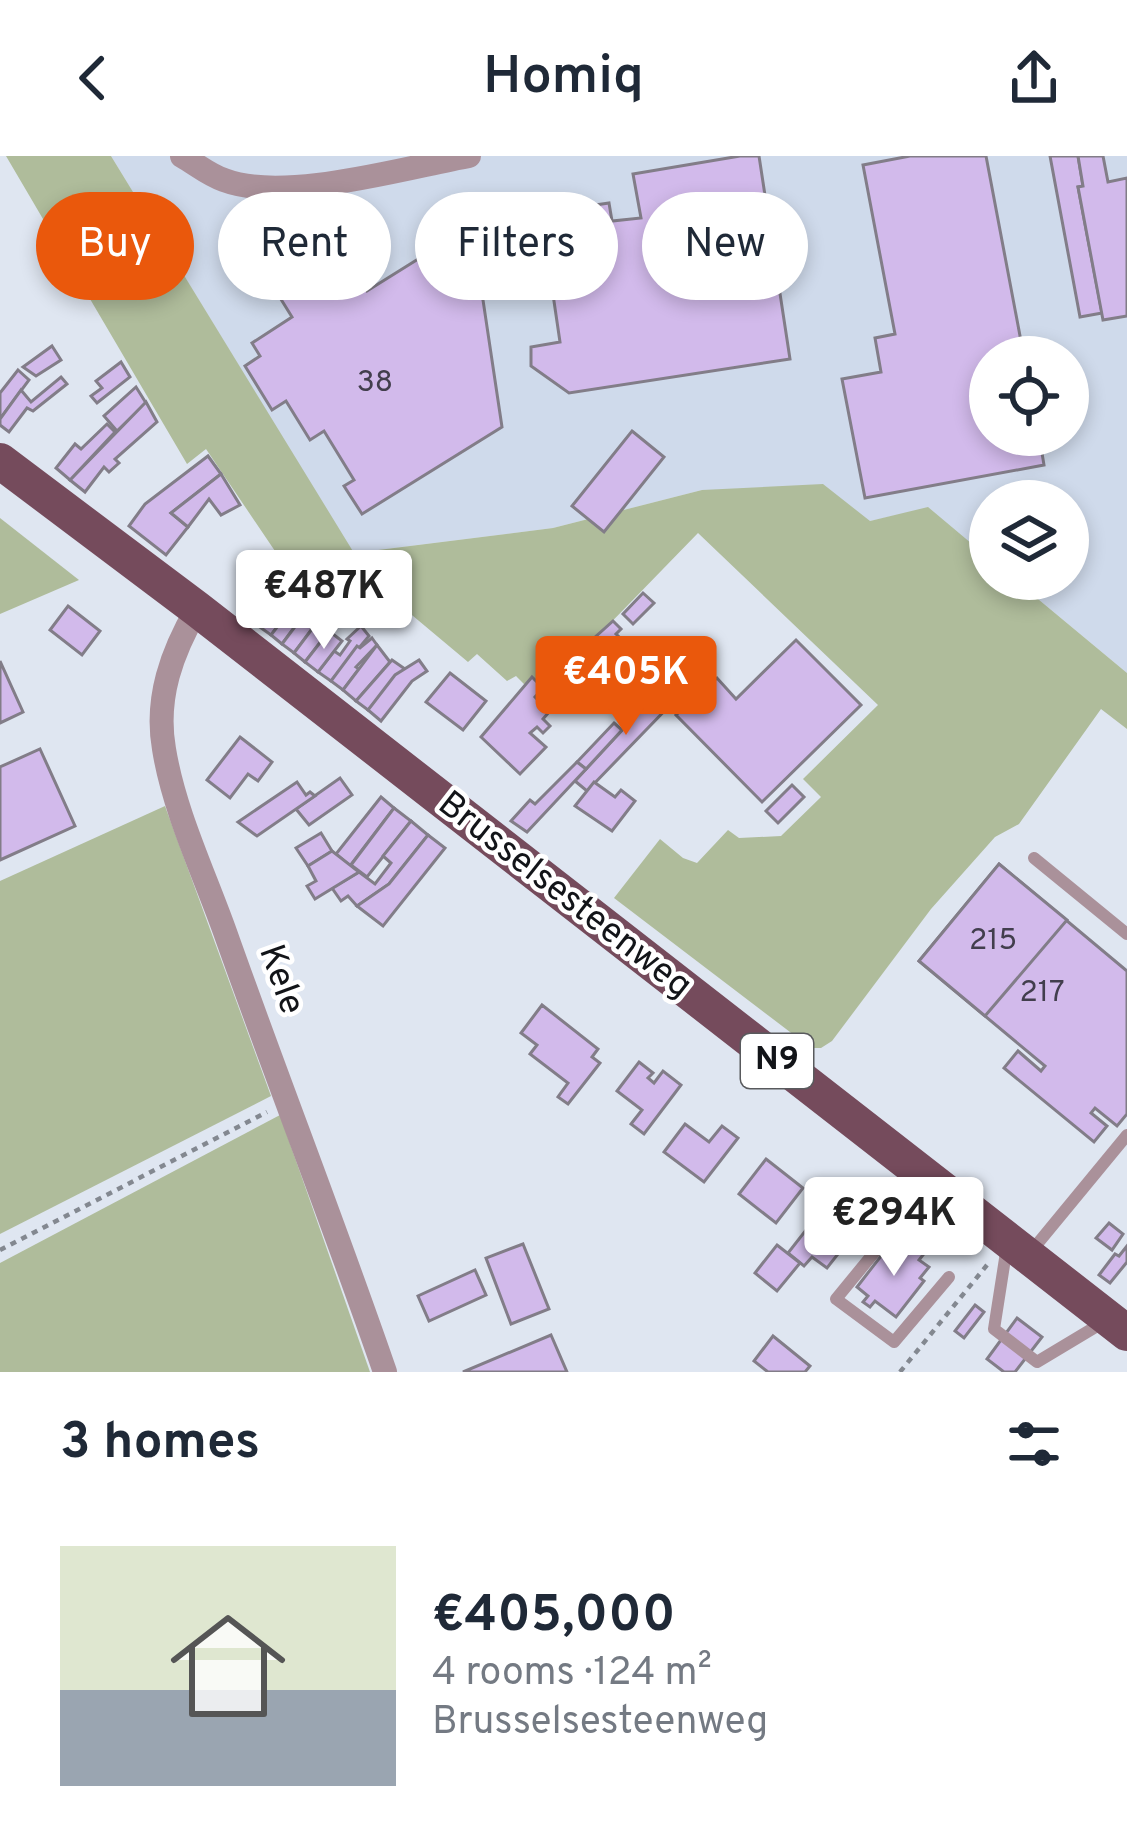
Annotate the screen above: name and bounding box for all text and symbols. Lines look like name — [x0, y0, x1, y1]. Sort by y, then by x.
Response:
text: Homiq — [483, 44, 644, 113]
icon: back — [60, 45, 126, 111]
icon: share — [1001, 45, 1067, 111]
chip: Buy — [36, 192, 194, 300]
chip: Rent — [218, 192, 391, 300]
chip: Filters — [415, 192, 618, 300]
chip: New — [642, 192, 808, 300]
map controls — [969, 336, 1089, 600]
button: locate — [969, 336, 1089, 456]
house number: 38 — [357, 365, 393, 402]
button: layers — [969, 480, 1089, 600]
pin: €487K — [240, 550, 408, 652]
text: €487K — [263, 564, 385, 613]
pin: €405K — [542, 636, 710, 738]
text: €405K — [563, 650, 689, 699]
street label: Brusselsesteenweg — [428, 782, 700, 1010]
house number: 215 — [969, 923, 1017, 960]
street label: Kele — [246, 939, 314, 1021]
house number: 217 — [1019, 975, 1065, 1012]
road number: N9 — [741, 1034, 813, 1088]
pin: €294K — [810, 1177, 978, 1279]
text: €294K — [831, 1191, 957, 1240]
icon: filters — [1001, 1411, 1067, 1477]
text: 3 homes — [60, 1412, 260, 1477]
text: €405,000 — [432, 1585, 676, 1650]
icon: home — [156, 1594, 300, 1738]
text: 4 rooms · 124 m² — [432, 1650, 712, 1699]
text: Brusselsesteenweg — [432, 1699, 768, 1748]

